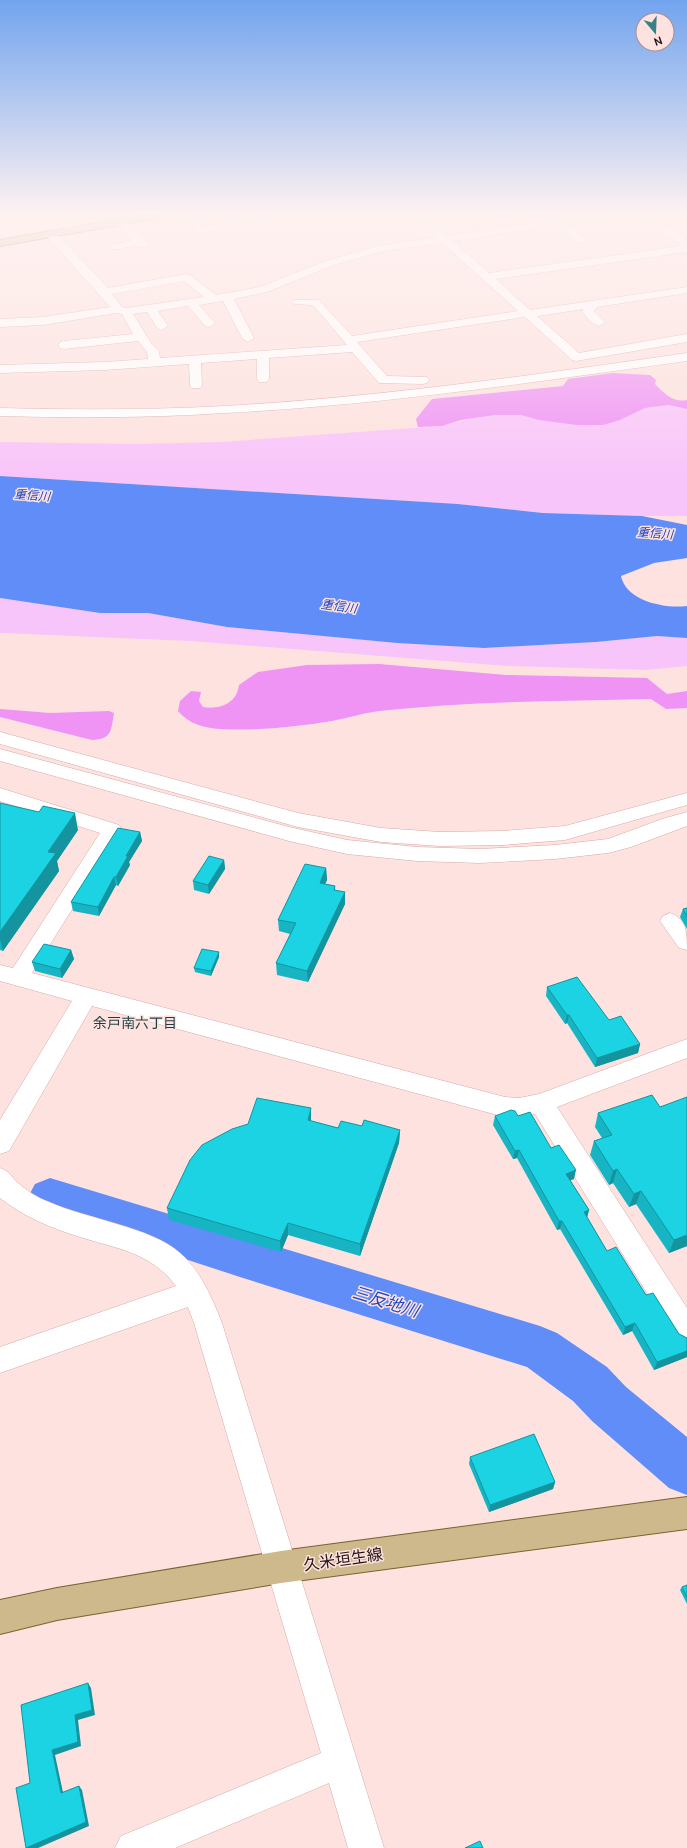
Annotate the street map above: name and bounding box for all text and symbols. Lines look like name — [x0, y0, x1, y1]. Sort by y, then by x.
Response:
north arrow — [635, 12, 675, 52]
text: N — [652, 34, 664, 48]
water label: 重信川 — [14, 487, 52, 503]
water label: 重信川 — [637, 525, 675, 541]
water label: 重信川 — [320, 597, 360, 615]
district label: 余戸南六丁目 — [93, 1015, 177, 1031]
water label: 三反地川 — [351, 1282, 423, 1321]
street label: 久米垣生線 — [302, 1545, 384, 1573]

